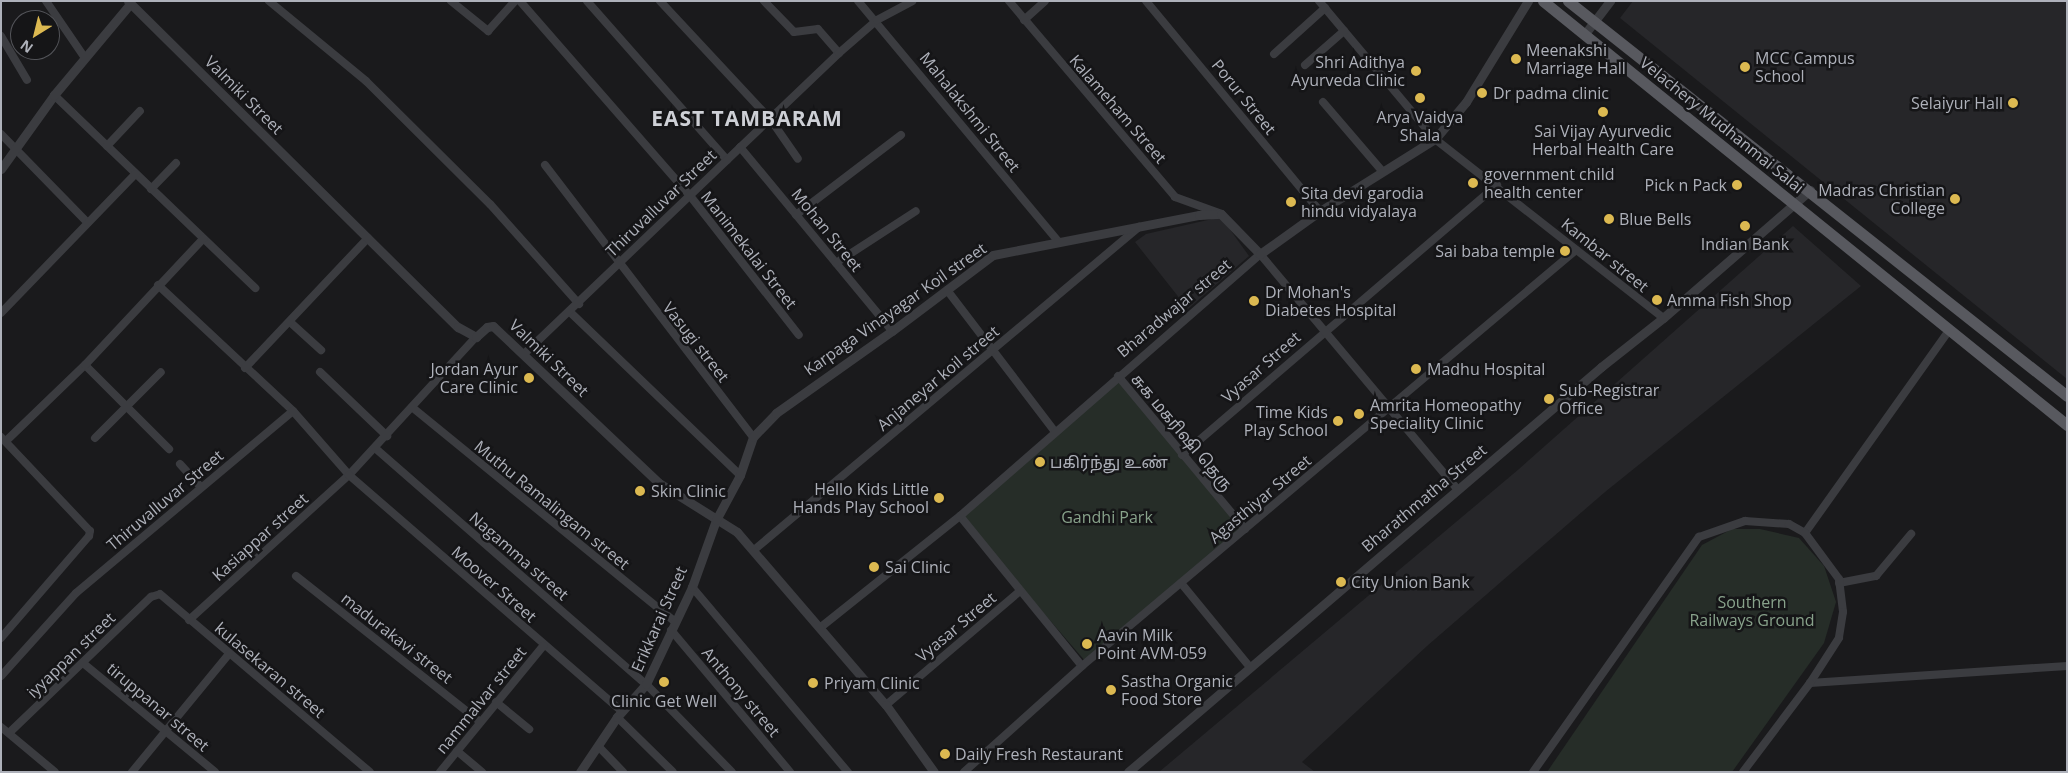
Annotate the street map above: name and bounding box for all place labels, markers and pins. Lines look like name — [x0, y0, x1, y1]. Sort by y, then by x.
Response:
place label: Meenakshi Marriage Hall — [1526, 40, 1626, 78]
place label: MCC Campus School — [1755, 48, 1855, 86]
place label: Shri Adithya Ayurveda Clinic — [1291, 52, 1405, 90]
marker: Meenakshi Marriage Hall — [1510, 53, 1522, 65]
marker: MCC Campus School — [1739, 61, 1751, 73]
marker: Shri Adithya Ayurveda Clinic — [1409, 64, 1423, 78]
place label: Dr padma clinic — [1493, 83, 1609, 103]
marker: Dr padma clinic — [1475, 86, 1489, 100]
marker: Arya Vaidya Shala — [1413, 91, 1427, 105]
place label: Selaiyur Hall — [1911, 93, 2003, 113]
marker: Selaiyur Hall — [2007, 97, 2019, 109]
marker: Sai Vijay Ayurvedic Herbal Health Care — [1596, 105, 1610, 119]
place label: Arya Vaidya Shala — [1377, 107, 1463, 145]
place label: Sai Vijay Ayurvedic Herbal Health Care — [1532, 121, 1674, 159]
place label: government child health center — [1484, 164, 1614, 202]
place label: Pick n Pack — [1645, 175, 1727, 195]
marker: government child health center — [1466, 176, 1480, 190]
marker: Pick n Pack — [1731, 179, 1743, 191]
place label: Madras Christian College — [1818, 180, 1945, 218]
place label: Sita devi garodia hindu vidyalaya — [1301, 183, 1424, 221]
marker: Madras Christian College — [1949, 193, 1961, 205]
marker: Sita devi garodia hindu vidyalaya — [1285, 196, 1297, 208]
place label: Blue Bells — [1619, 209, 1691, 229]
marker: Blue Bells — [1603, 213, 1615, 225]
marker: Indian Bank — [1739, 220, 1751, 232]
place label: Indian Bank — [1701, 234, 1789, 254]
place label: Sai baba temple — [1435, 241, 1555, 261]
marker: Sai baba temple — [1559, 245, 1571, 257]
place label: Dr Mohan's Diabetes Hospital — [1265, 282, 1396, 320]
place label: Amma Fish Shop — [1667, 290, 1792, 310]
marker: Dr Mohan's Diabetes Hospital — [1247, 294, 1261, 308]
marker: Amma Fish Shop — [1651, 294, 1663, 306]
place label: Jordan Ayur Care Clinic — [430, 359, 518, 397]
place label: Madhu Hospital — [1427, 359, 1545, 379]
marker: Madhu Hospital — [1409, 362, 1423, 376]
marker: Jordan Ayur Care Clinic — [522, 371, 536, 385]
place label: Sub-Registrar Office — [1559, 380, 1659, 418]
marker: Sub-Registrar Office — [1543, 393, 1555, 405]
place label: Amrita Homeopathy Speciality Clinic — [1370, 395, 1521, 433]
place label: Time Kids Play School — [1244, 402, 1328, 440]
marker: Amrita Homeopathy Speciality Clinic — [1352, 407, 1366, 421]
marker: Time Kids Play School — [1332, 415, 1344, 427]
place label: பகிர்ந்து உண் — [1050, 452, 1168, 472]
marker: பகிர்ந்து உண் — [1034, 456, 1046, 468]
place label: Hello Kids Little Hands Play School — [793, 479, 929, 517]
place label: Skin Clinic — [651, 481, 726, 501]
marker: Skin Clinic — [633, 484, 647, 498]
marker: Hello Kids Little Hands Play School — [933, 492, 945, 504]
place label: Sai Clinic — [885, 557, 951, 577]
marker: Sai Clinic — [867, 560, 881, 574]
place label: City Union Bank — [1351, 572, 1470, 592]
marker: City Union Bank — [1335, 576, 1347, 588]
place label: Aavin Milk Point AVM-059 — [1097, 625, 1207, 663]
marker: Aavin Milk Point AVM-059 — [1081, 638, 1093, 650]
place label: Sastha Organic Food Store — [1121, 671, 1233, 709]
place label: Priyam Clinic — [824, 673, 920, 693]
marker: Clinic Get Well — [657, 675, 671, 689]
marker: Priyam Clinic — [806, 676, 820, 690]
marker: Sastha Organic Food Store — [1105, 684, 1117, 696]
place label: Clinic Get Well — [611, 691, 717, 711]
place label: Daily Fresh Restaurant — [955, 744, 1123, 764]
marker: Daily Fresh Restaurant — [939, 748, 951, 760]

